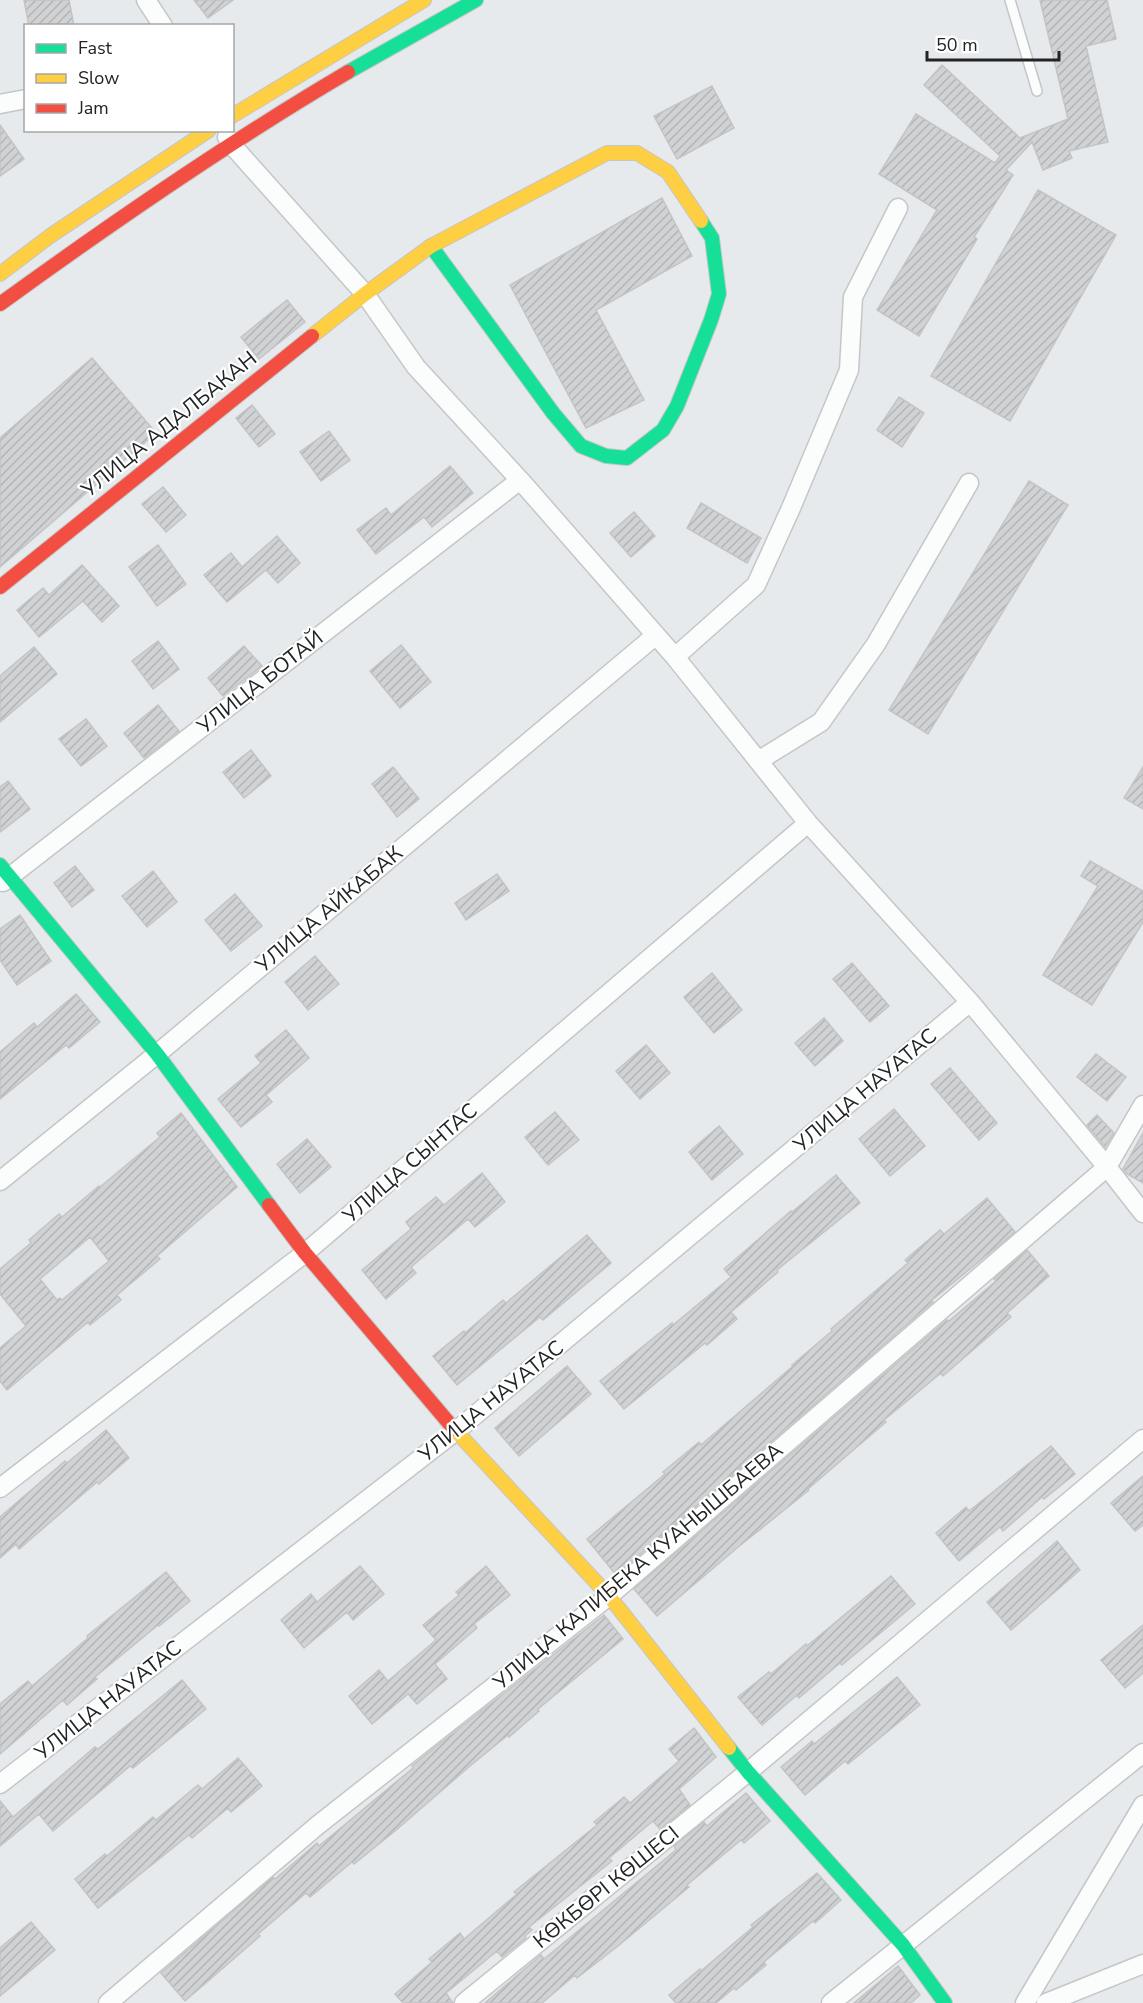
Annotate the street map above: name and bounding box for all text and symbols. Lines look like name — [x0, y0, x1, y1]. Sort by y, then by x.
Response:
legend — [24, 24, 234, 132]
scale bar — [927, 24, 1059, 62]
text: 50 m — [936, 33, 978, 57]
text: Fast — [78, 36, 113, 60]
text: Slow — [78, 66, 119, 90]
text: Jam — [77, 96, 109, 120]
street label: УЛИЦА АДАЛБАКАН — [75, 345, 263, 504]
street label: УЛИЦА БОТАЙ — [190, 624, 329, 741]
street label: УЛИЦА АЙКАБАК — [249, 839, 409, 979]
street label: УЛИЦА НАУАТАС — [787, 1022, 943, 1159]
street label: УЛИЦА СЫНТАС — [336, 1097, 483, 1230]
street label: УЛИЦА НАУАТАС — [412, 1334, 569, 1469]
street label: УЛИЦА КАЛИБЕКА КУАНЫШБАЕВА — [486, 1436, 789, 1696]
street label: УЛИЦА НАУАТАС — [28, 1634, 187, 1767]
street label: КӨКБӨРІ КӨШЕСІ — [527, 1819, 685, 1955]

